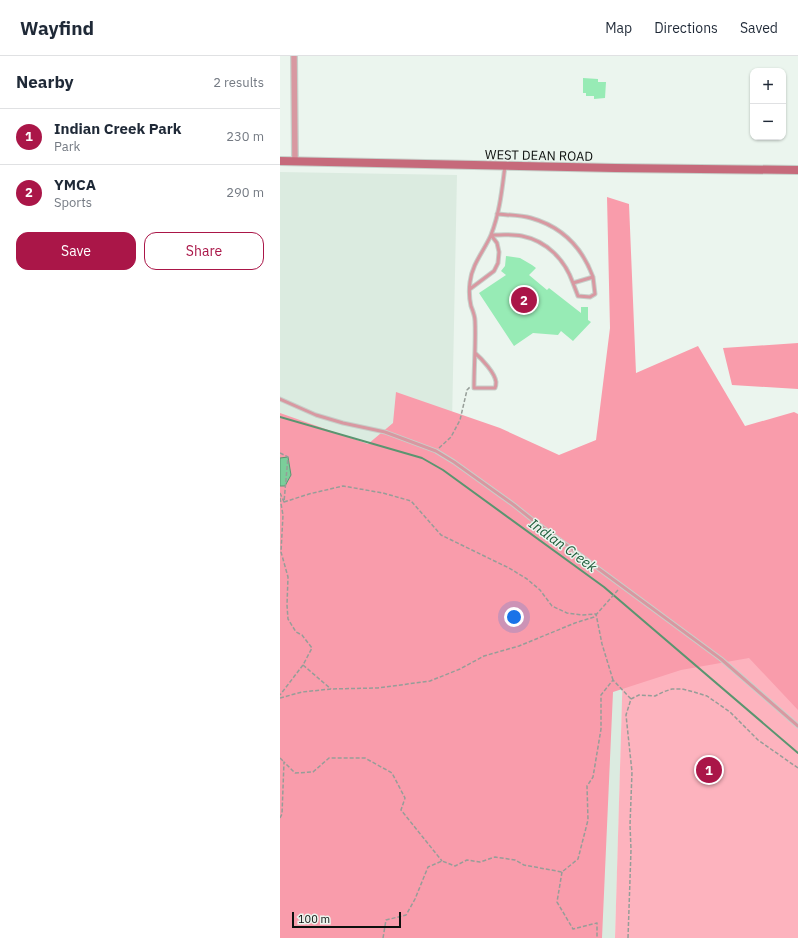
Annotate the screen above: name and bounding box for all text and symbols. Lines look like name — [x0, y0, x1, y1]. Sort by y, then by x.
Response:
text: Wayfind — [20, 16, 94, 40]
text: Map — [605, 19, 632, 37]
text: Directions — [654, 19, 718, 37]
text: Saved — [740, 19, 778, 37]
map controls — [750, 68, 786, 140]
button: + — [750, 68, 786, 104]
text: Nearby — [16, 71, 74, 93]
text: 2 results — [213, 74, 264, 91]
button: − — [750, 104, 786, 140]
text: Indian Creek Park — [54, 119, 182, 138]
text: 1 — [25, 128, 33, 145]
text: 230 m — [226, 128, 264, 145]
text: Park — [54, 138, 80, 155]
street label: WEST DEAN ROAD — [485, 146, 593, 165]
text: YMCA — [54, 175, 96, 194]
text: 2 — [25, 184, 33, 201]
text: 290 m — [226, 184, 264, 201]
text: Sports — [54, 194, 92, 211]
button: Save — [16, 232, 136, 270]
button: Share — [144, 232, 264, 270]
pin: 2 — [511, 285, 537, 315]
water label: Indian Creek — [526, 514, 601, 576]
your location — [504, 607, 524, 627]
pin: 1 — [696, 755, 722, 785]
scale bar — [292, 910, 401, 929]
text: 100 m — [298, 912, 330, 926]

